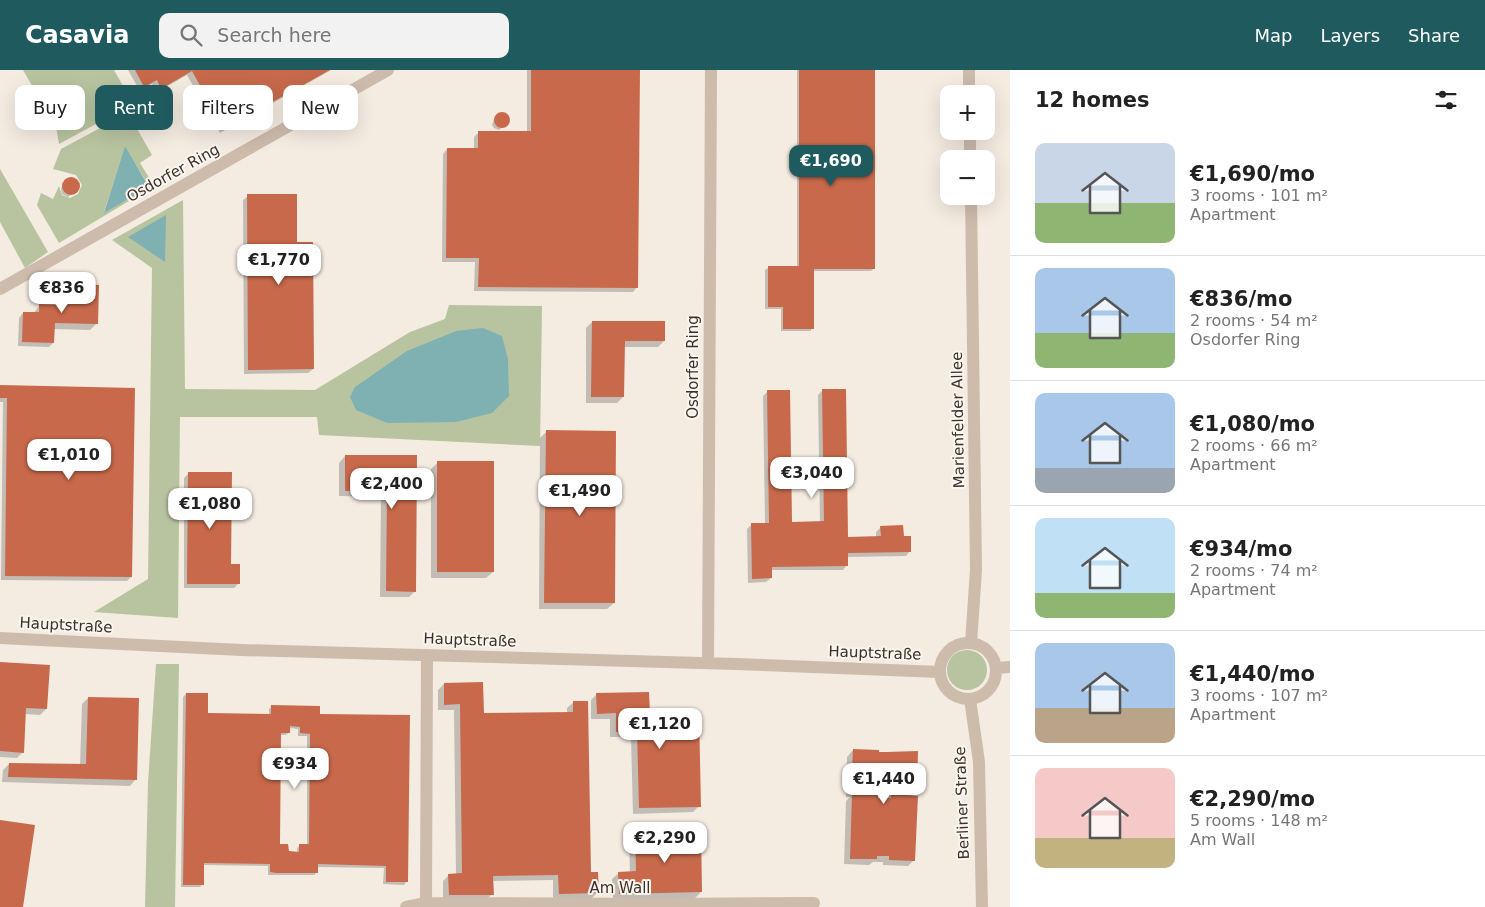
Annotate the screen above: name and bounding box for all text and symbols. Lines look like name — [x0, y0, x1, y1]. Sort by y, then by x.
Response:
search box — [159, 13, 509, 58]
text: Casavia — [25, 21, 129, 49]
icon: search — [177, 21, 205, 49]
text: Search here — [217, 24, 332, 46]
text: Map — [1254, 25, 1292, 46]
text: Layers — [1320, 25, 1380, 46]
text: Share — [1408, 25, 1460, 46]
chip: Buy — [15, 85, 85, 130]
chip: Rent — [95, 85, 173, 130]
chip: Filters — [183, 85, 273, 130]
chip: New — [283, 85, 358, 130]
map controls — [940, 85, 995, 205]
button: + — [940, 85, 995, 140]
icon: filters — [1432, 86, 1460, 114]
text: 12 homes — [1035, 88, 1150, 112]
street label: Osdorfer Ring — [123, 140, 223, 206]
pin: €1,690 — [790, 144, 872, 187]
button: − — [940, 150, 995, 205]
text: €1,690 — [800, 151, 862, 170]
text: €1,690/mo — [1190, 162, 1315, 186]
icon: home — [1075, 163, 1135, 223]
text: 3 rooms · 101 m² — [1190, 186, 1328, 205]
text: Apartment — [1190, 205, 1276, 224]
pin: €1,770 — [238, 244, 320, 286]
text: €1,770 — [248, 250, 310, 269]
pin: €836 — [32, 272, 92, 314]
text: €836 — [40, 278, 84, 297]
text: €836/mo — [1190, 287, 1292, 311]
icon: home — [1075, 288, 1135, 348]
text: 2 rooms · 54 m² — [1190, 311, 1318, 330]
street label: Osdorfer Ring — [684, 315, 702, 419]
text: Osdorfer Ring — [1190, 330, 1300, 349]
street label: Marienfelder Allee — [948, 352, 968, 488]
text: €1,080/mo — [1190, 412, 1315, 436]
icon: home — [1075, 413, 1135, 473]
text: 2 rooms · 66 m² — [1190, 436, 1318, 455]
pin: €1,010 — [28, 438, 110, 481]
text: €1,010 — [38, 445, 100, 464]
text: Apartment — [1190, 455, 1276, 474]
pin: €3,040 — [771, 456, 853, 499]
text: €3,040 — [781, 463, 843, 482]
pin: €2,400 — [351, 468, 433, 510]
text: €2,400 — [361, 474, 423, 493]
pin: €1,490 — [539, 474, 621, 517]
text: €1,490 — [549, 481, 611, 500]
pin: €1,080 — [169, 488, 251, 530]
text: €1,080 — [179, 494, 241, 513]
text: €934/mo — [1190, 537, 1292, 561]
icon: home — [1075, 538, 1135, 598]
text: 2 rooms · 74 m² — [1190, 561, 1318, 580]
text: Apartment — [1190, 580, 1276, 599]
street label: Hauptstraße — [19, 614, 113, 636]
street label: Hauptstraße — [423, 629, 517, 651]
street label: Hauptstraße — [828, 642, 922, 664]
text: €1,440/mo — [1190, 662, 1315, 686]
icon: home — [1075, 663, 1135, 723]
text: 3 rooms · 107 m² — [1190, 686, 1328, 705]
text: Apartment — [1190, 705, 1276, 724]
pin: €1,120 — [619, 708, 701, 750]
text: €1,120 — [629, 714, 691, 733]
street label: Berliner Straße — [951, 746, 973, 860]
pin: €934 — [265, 748, 325, 790]
text: €934 — [273, 754, 317, 773]
pin: €1,440 — [843, 762, 925, 805]
text: €1,440 — [853, 769, 915, 788]
text: €2,290/mo — [1190, 787, 1315, 811]
icon: home — [1075, 788, 1135, 848]
text: 5 rooms · 148 m² — [1190, 811, 1328, 830]
pin: €2,290 — [624, 822, 706, 864]
text: €2,290 — [634, 828, 696, 847]
text: Am Wall — [1190, 830, 1255, 849]
street label: Am Wall — [589, 879, 651, 897]

